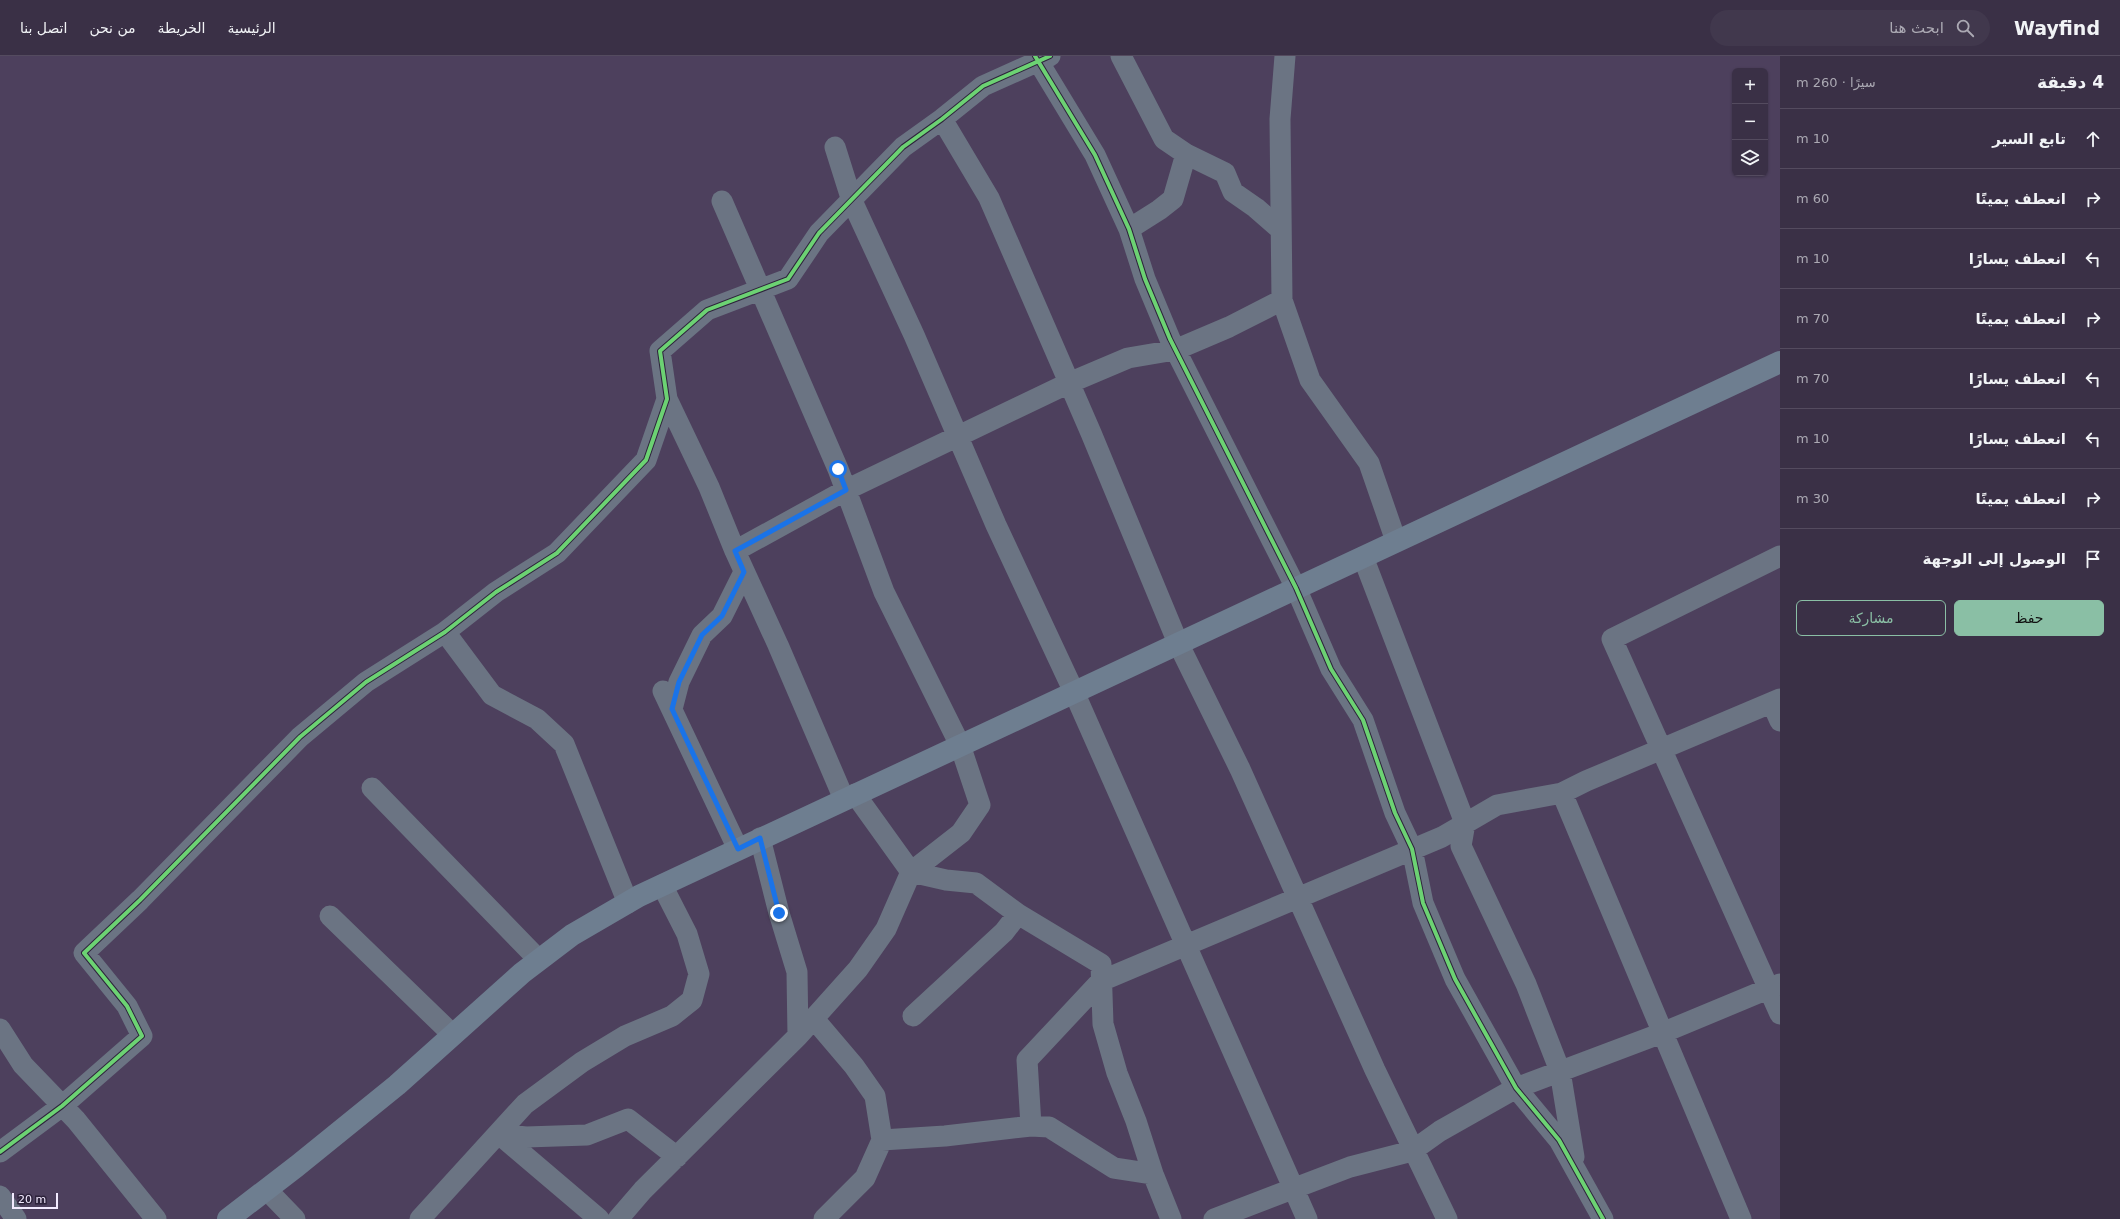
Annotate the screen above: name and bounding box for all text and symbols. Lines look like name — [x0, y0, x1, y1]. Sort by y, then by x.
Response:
search box — [1710, 10, 1990, 46]
icon: search — [1954, 17, 1976, 39]
text: Wayfind — [2014, 17, 2100, 39]
text: ابحث هنا — [1889, 19, 1944, 37]
text: اتصل بنا — [20, 20, 67, 36]
text: من نحن — [89, 20, 136, 36]
text: الخريطة — [158, 20, 205, 36]
text: الرئيسية — [227, 20, 276, 36]
map controls — [1732, 68, 1768, 176]
button: + — [1732, 68, 1768, 104]
text: 4 دقيقة — [2037, 72, 2104, 92]
text: سيرًا · 260 m — [1796, 75, 1876, 90]
button: − — [1732, 104, 1768, 140]
icon: ahead — [2082, 128, 2104, 150]
text: تابع السير — [1992, 130, 2066, 148]
text: 10 m — [1796, 131, 1829, 146]
button: layers — [1732, 140, 1768, 176]
icon: right — [2082, 188, 2104, 210]
text: انعطف يمينًا — [1975, 190, 2066, 208]
text: 60 m — [1796, 191, 1829, 206]
icon: left — [2082, 248, 2104, 270]
text: انعطف يسارًا — [1969, 250, 2066, 268]
text: 10 m — [1796, 251, 1829, 266]
icon: right — [2082, 308, 2104, 330]
text: انعطف يمينًا — [1975, 310, 2066, 328]
text: 70 m — [1796, 311, 1829, 326]
icon: left — [2082, 368, 2104, 390]
text: انعطف يسارًا — [1969, 370, 2066, 388]
text: 70 m — [1796, 371, 1829, 386]
icon: left — [2082, 428, 2104, 450]
text: انعطف يسارًا — [1969, 430, 2066, 448]
text: 10 m — [1796, 431, 1829, 446]
route start — [829, 460, 847, 478]
icon: right — [2082, 488, 2104, 510]
text: انعطف يمينًا — [1975, 490, 2066, 508]
text: 30 m — [1796, 491, 1829, 506]
icon: arrive — [2082, 548, 2104, 570]
text: الوصول إلى الوجهة — [1923, 550, 2066, 568]
button: مشاركة — [1796, 600, 1946, 636]
button: حفظ — [1954, 600, 2104, 636]
route end — [770, 904, 788, 922]
scale bar — [12, 1191, 58, 1210]
text: 20 m — [18, 1193, 46, 1206]

